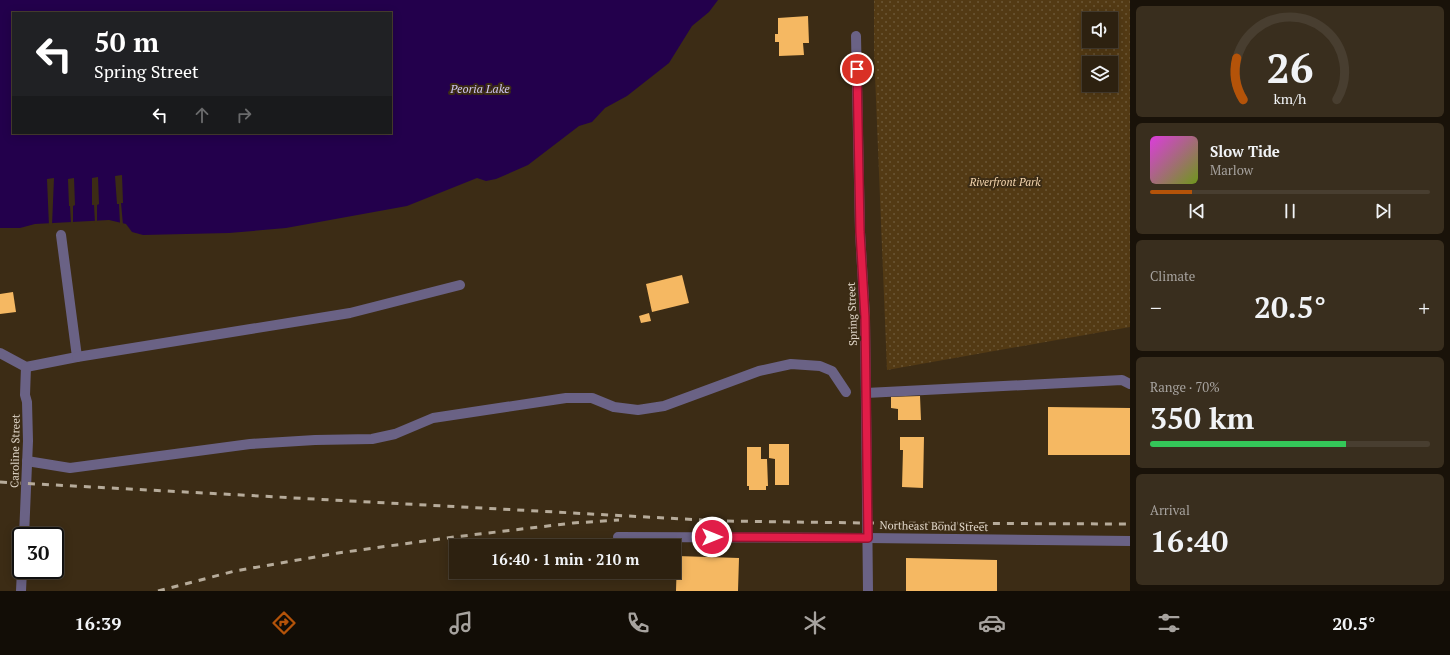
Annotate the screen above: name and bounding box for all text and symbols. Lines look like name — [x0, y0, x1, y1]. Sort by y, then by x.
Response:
map controls — [1082, 12, 1118, 92]
button: sound — [1082, 12, 1118, 48]
text: 50 m — [94, 23, 159, 60]
icon: left — [28, 28, 80, 80]
text: 26 — [1266, 39, 1314, 94]
pin — [840, 52, 874, 86]
button: layers — [1082, 56, 1118, 92]
icon: arrive — [846, 58, 868, 80]
text: Spring Street — [94, 59, 199, 83]
water label: Peoria Lake — [449, 81, 510, 96]
text: km/h — [1274, 88, 1307, 107]
icon: left — [149, 104, 171, 126]
icon: ahead — [191, 104, 213, 126]
icon: right — [233, 104, 255, 126]
text: Slow Tide — [1210, 141, 1280, 161]
text: Marlow — [1210, 161, 1253, 179]
park label: Riverfront Park — [968, 175, 1041, 189]
icon: previous — [1186, 200, 1208, 222]
icon: pause — [1279, 200, 1301, 222]
icon: next — [1372, 200, 1394, 222]
text: Climate — [1150, 267, 1195, 285]
street label: Spring Street — [844, 282, 860, 346]
text: 20.5° — [1254, 287, 1326, 327]
text: − — [1150, 293, 1162, 322]
text: + — [1418, 293, 1430, 322]
text: Range · 70% — [1150, 378, 1220, 396]
text: 350 km — [1150, 398, 1254, 438]
street label: Caroline Street — [7, 414, 23, 488]
text: Arrival — [1150, 501, 1190, 519]
position arrow — [691, 516, 733, 558]
street label: Northeast Bond Street — [879, 518, 989, 534]
text: 16:40 — [1150, 521, 1228, 561]
speed limit sign: 30 — [12, 527, 64, 579]
text: 16:40 · 1 min · 210 m — [491, 549, 639, 569]
icon: directions — [270, 609, 298, 637]
icon: music — [447, 609, 475, 637]
icon: phone — [624, 609, 652, 637]
icon: climate — [801, 609, 829, 637]
icon: car — [978, 609, 1006, 637]
icon: filters — [1155, 609, 1183, 637]
text: 16:39 — [74, 611, 121, 635]
text: 20.5° — [1332, 611, 1375, 635]

